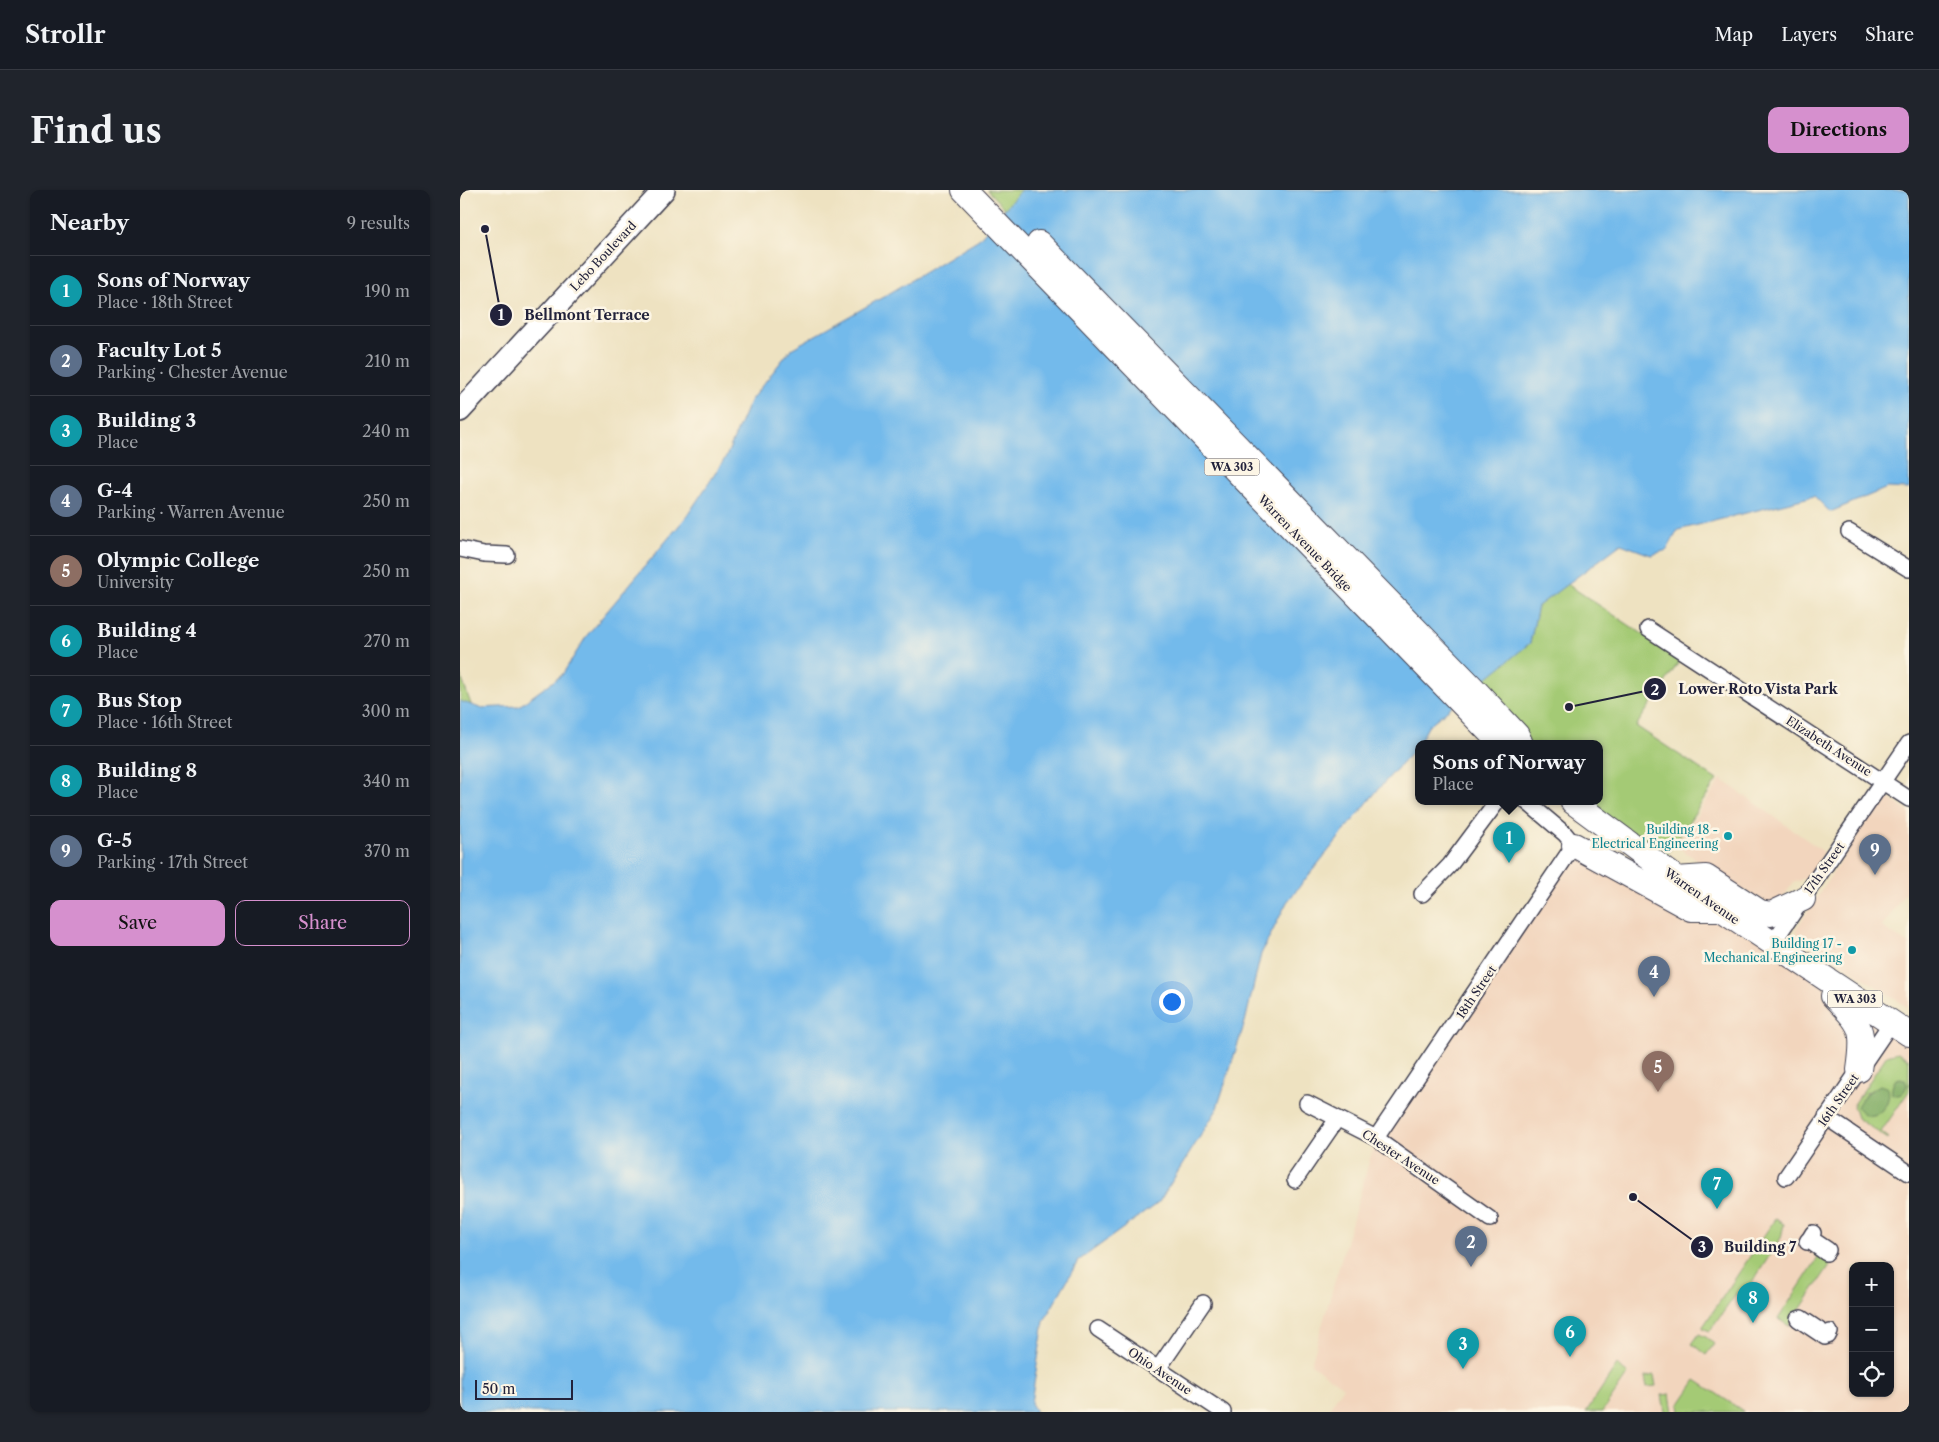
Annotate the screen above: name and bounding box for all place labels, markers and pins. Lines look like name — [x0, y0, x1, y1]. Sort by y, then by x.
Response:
callout: Bellmont Terrace — [489, 300, 660, 329]
callout: Lower Roto Vista Park — [1643, 675, 1848, 704]
pin: 1 — [1493, 822, 1525, 863]
place label: Building 18 - Electrical Engineering — [1592, 822, 1719, 851]
marker: Building 18 - Electrical Engineering — [1722, 830, 1734, 842]
pin: 9 — [1859, 834, 1891, 875]
place label: Building 17 - Mechanical Engineering — [1703, 936, 1843, 965]
marker: Building 17 - Mechanical Engineering — [1846, 944, 1858, 956]
pin: 4 — [1638, 956, 1670, 997]
pin: 5 — [1642, 1051, 1674, 1092]
pin: 7 — [1701, 1168, 1733, 1209]
pin: 2 — [1455, 1226, 1487, 1267]
callout: Building 7 — [1689, 1232, 1807, 1261]
pin: 8 — [1737, 1282, 1769, 1323]
pin: 6 — [1554, 1316, 1586, 1357]
pin: 3 — [1447, 1328, 1479, 1369]

